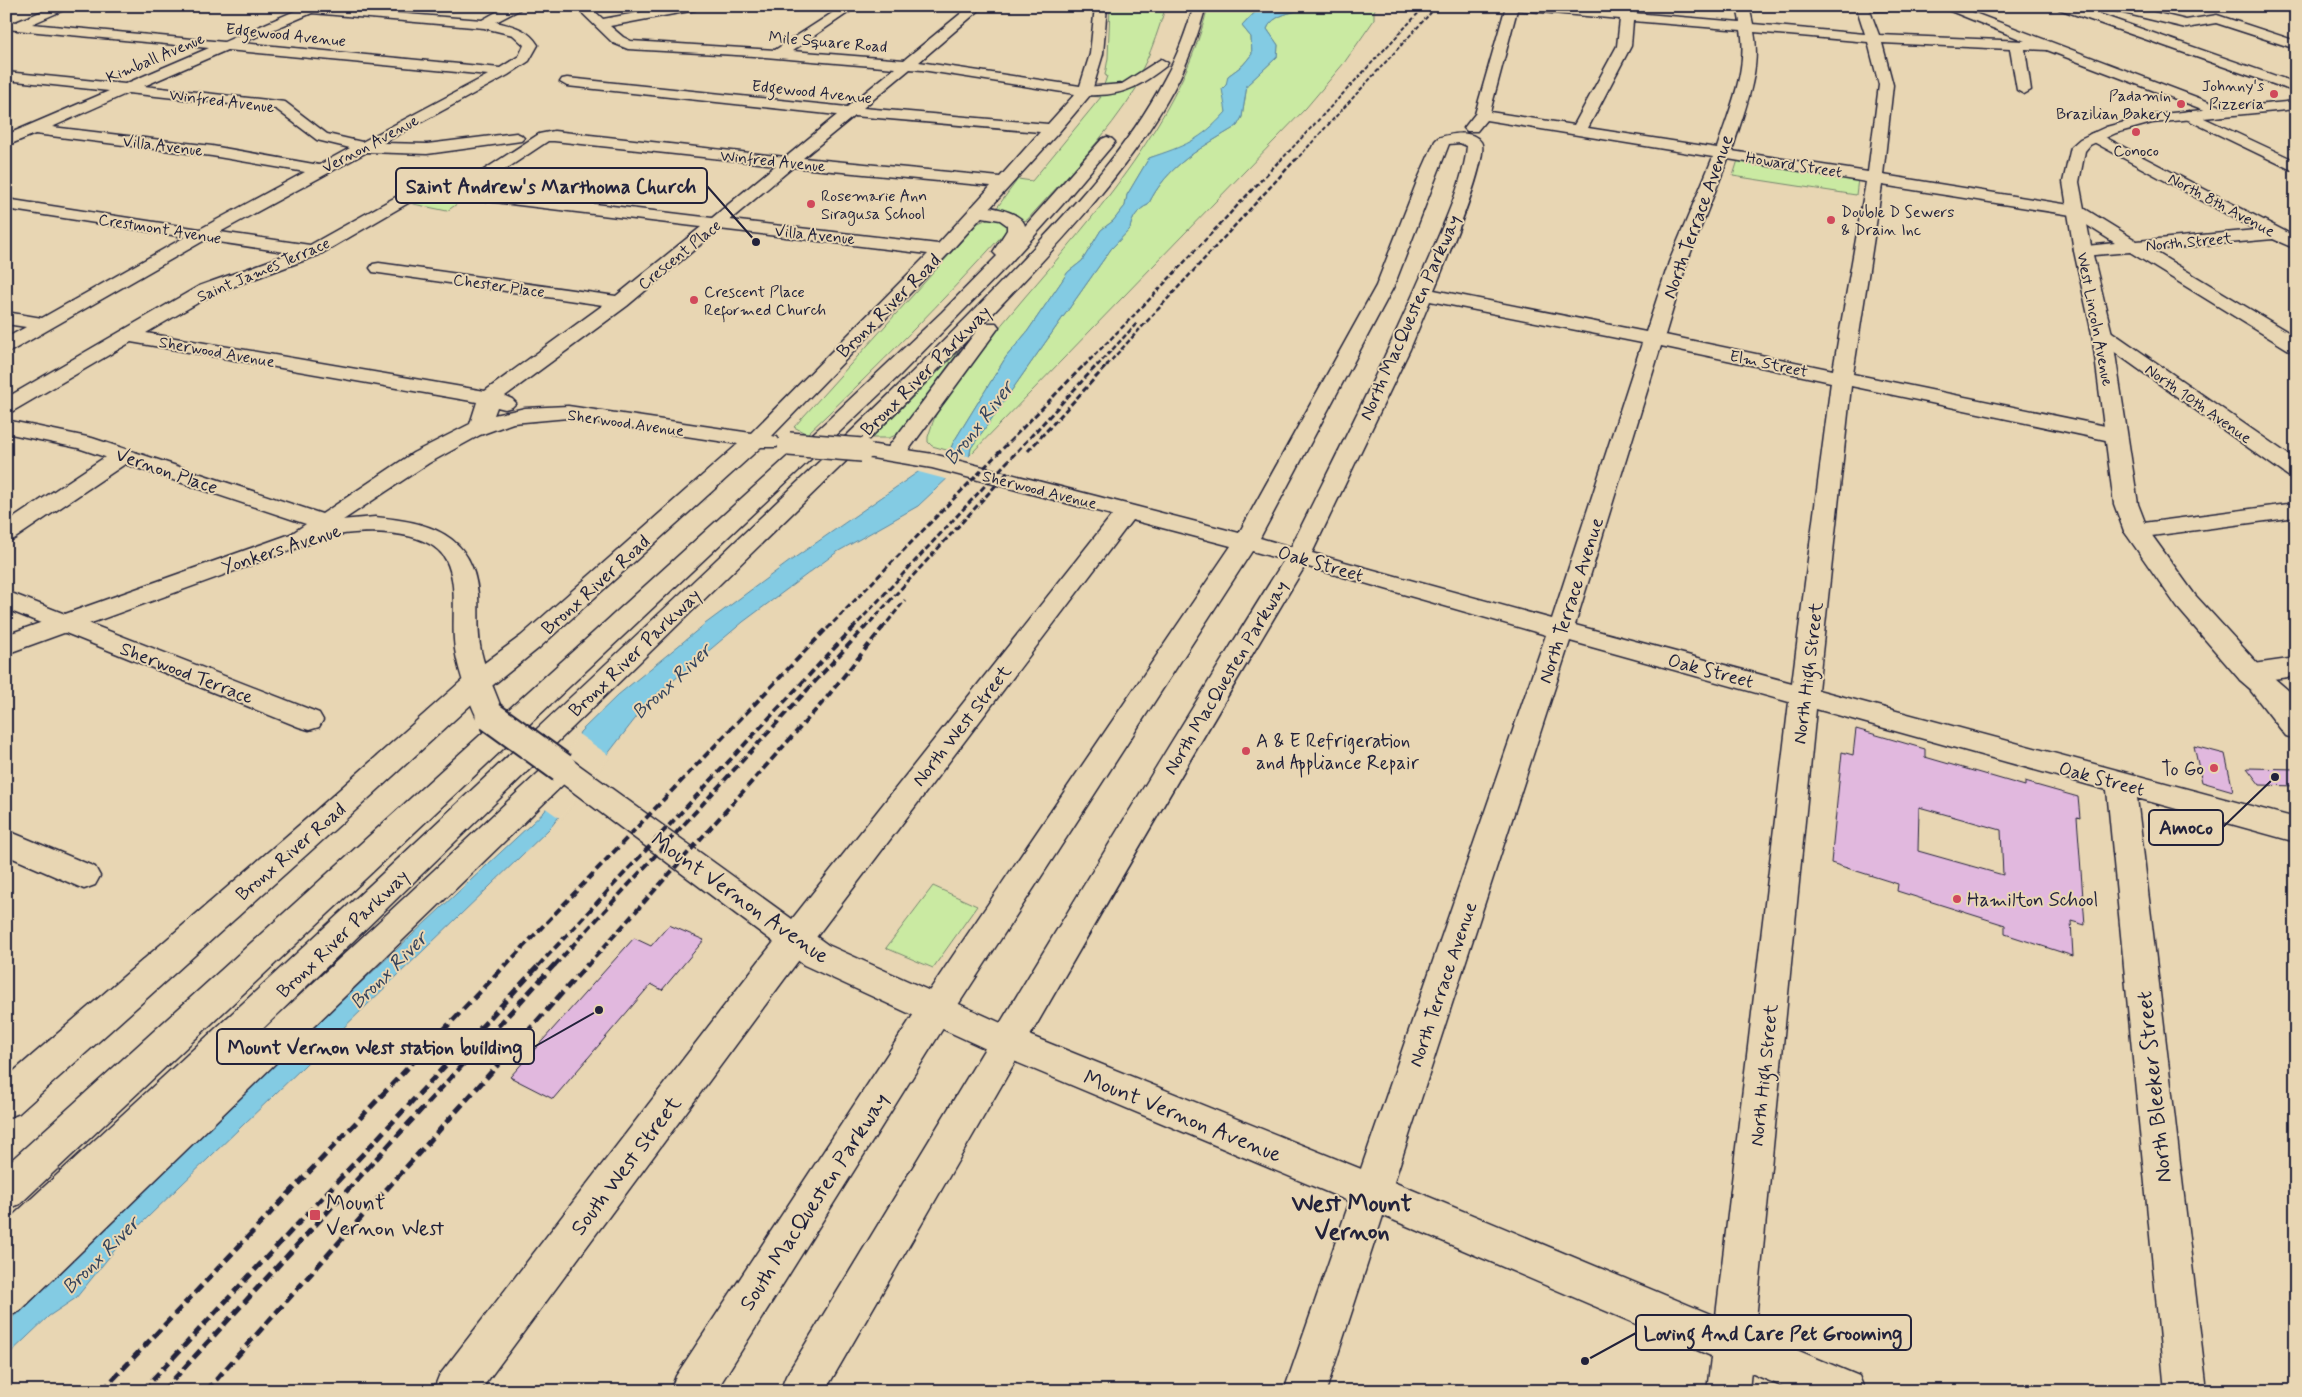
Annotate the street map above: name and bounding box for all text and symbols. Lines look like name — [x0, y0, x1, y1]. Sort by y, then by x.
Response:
street label: Edgewood Avenue — [225, 19, 347, 53]
street label: Mile Square Road — [768, 27, 888, 58]
street label: Kimball Avenue — [103, 28, 208, 89]
street label: Edgewood Avenue — [751, 76, 873, 110]
place label: Johnny's Pizzeria — [2202, 76, 2264, 115]
street label: Winfred Avenue — [168, 85, 276, 118]
place label: Padamin Brazilian Bakery — [2056, 86, 2171, 125]
marker: Johnny's Pizzeria — [2268, 88, 2280, 100]
marker: Padamin Brazilian Bakery — [2175, 98, 2187, 110]
street label: Vernon Avenue — [319, 110, 423, 179]
marker: Conoco — [2130, 126, 2142, 138]
street label: Villa Avenue — [121, 131, 205, 162]
street label: North Terrace Avenue — [1657, 131, 1740, 302]
place label: Conoco — [2113, 141, 2159, 162]
street label: Winfred Avenue — [719, 146, 827, 178]
street label: Howard Street — [1744, 147, 1844, 183]
callout: Saint Andrew's Marthoma Church — [396, 168, 707, 203]
street label: North 8th Avenue — [2164, 168, 2279, 242]
text: Saint Andrew's Marthoma Church — [406, 174, 697, 201]
place label: Rosemarie Ann Siragusa School — [821, 186, 927, 226]
marker: Rosemarie Ann Siragusa School — [805, 198, 817, 210]
place label: Double D Sewers & Drain Inc — [1841, 202, 1954, 241]
street label: Crestmont Avenue — [97, 209, 223, 250]
street label: North MacQuesten Parkway — [1354, 211, 1467, 424]
marker: Double D Sewers & Drain Inc — [1825, 214, 1837, 226]
street label: Crescent Place — [634, 215, 726, 295]
street label: Villa Avenue — [774, 221, 857, 250]
street label: North Street — [2145, 228, 2234, 257]
street label: Saint James Terrace — [194, 233, 333, 308]
street label: Bronx River Road — [831, 248, 947, 364]
street label: West Lincoln Avenue — [2071, 251, 2118, 388]
street label: Chester Place — [452, 270, 546, 303]
place label: Crescent Place Reformed Church — [704, 282, 826, 323]
marker: Crescent Place Reformed Church — [688, 294, 700, 306]
street label: Bronx River Parkway — [857, 302, 993, 438]
street label: Sherwood Avenue — [157, 332, 276, 373]
street label: Elm Street — [1728, 346, 1810, 383]
street label: North 10th Avenue — [2141, 360, 2256, 449]
water label: Bronx River — [938, 377, 1018, 469]
street label: Sherwood Avenue — [566, 405, 685, 442]
street label: Vernon Place — [112, 442, 221, 501]
street label: Sherwood Avenue — [980, 466, 1099, 515]
street label: North Terrace Avenue — [1533, 514, 1610, 687]
street label: Yonkers Avenue — [218, 518, 345, 581]
street label: Bronx River Road — [536, 530, 656, 641]
street label: Oak Street — [1275, 540, 1366, 589]
street label: North MacQuesten Parkway — [1158, 576, 1294, 780]
street label: Bronx River Parkway — [565, 585, 703, 719]
street label: North High Street — [1787, 601, 1833, 746]
street label: Sherwood Terrace — [116, 636, 257, 710]
water label: Bronx River — [627, 639, 715, 723]
street label: Oak Street — [1665, 648, 1756, 695]
street label: North West Street — [907, 660, 1017, 792]
place label: A & E Refrigeration and Appliance Repair — [1256, 729, 1419, 778]
marker: A & E Refrigeration and Appliance Repair — [1240, 745, 1252, 757]
street label: Oak Street — [2056, 756, 2147, 803]
place label: To Go — [2161, 757, 2204, 782]
marker: To Go — [2208, 762, 2220, 774]
street label: Bronx River Road — [231, 797, 351, 907]
callout: Amoco — [2149, 810, 2223, 845]
text: Amoco — [2159, 815, 2213, 842]
street label: Mount Vernon Avenue — [645, 826, 835, 971]
street label: Bronx River Parkway — [273, 866, 411, 1000]
place label: Hamilton School — [1967, 888, 2098, 913]
marker: Hamilton School — [1951, 893, 1963, 905]
street label: North Terrace Avenue — [1403, 899, 1483, 1070]
water label: Bronx River — [345, 927, 431, 1013]
street label: North Bleeker Street — [2131, 989, 2179, 1184]
street label: North High Street — [1745, 1003, 1787, 1148]
callout: Mount Vernon West station building — [217, 1029, 534, 1064]
text: Mount Vernon West station building — [227, 1035, 523, 1064]
street label: Mount Vernon Avenue — [1079, 1064, 1286, 1169]
street label: South MacQuesten Parkway — [734, 1088, 896, 1316]
street label: South West Street — [565, 1091, 688, 1242]
district label: West Mount Vernon — [1291, 1189, 1413, 1248]
place label: Mount Vernon West — [326, 1190, 444, 1243]
marker: Mount Vernon West — [308, 1208, 322, 1222]
water label: Bronx River — [56, 1210, 148, 1301]
callout: Loving And Care Pet Grooming — [1636, 1315, 1911, 1350]
text: Loving And Care Pet Grooming — [1644, 1321, 1902, 1350]

